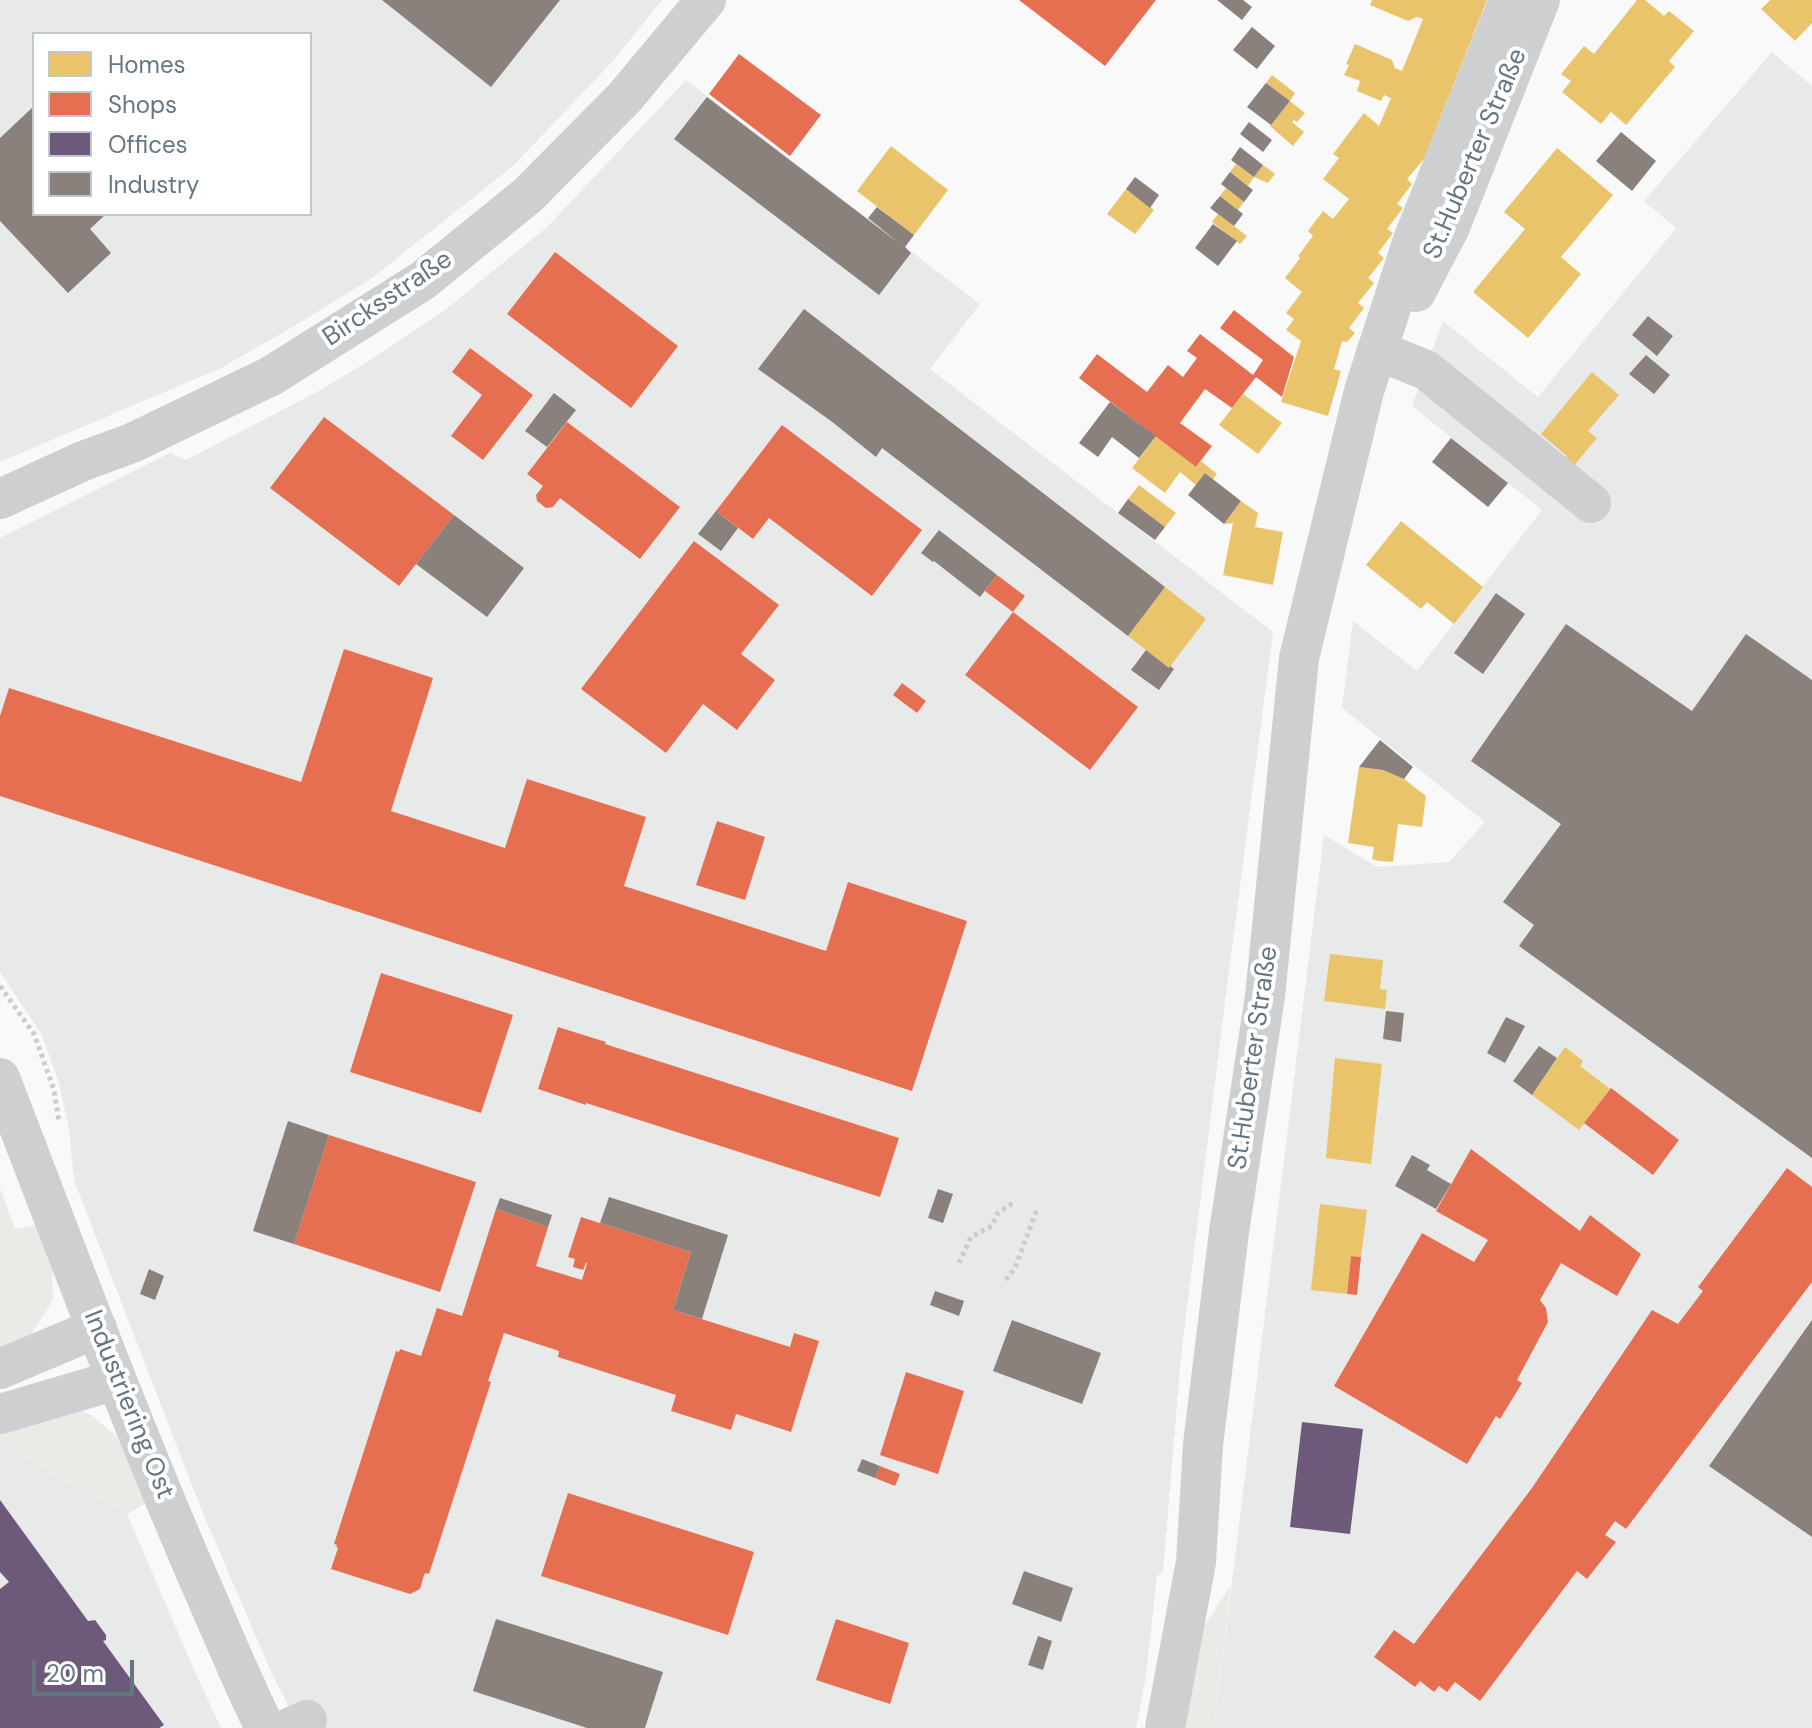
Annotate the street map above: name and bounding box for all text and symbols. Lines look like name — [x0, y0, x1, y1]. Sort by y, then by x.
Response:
legend — [32, 32, 312, 216]
street label: St.Huberter Straße — [1418, 44, 1534, 264]
text: Homes — [108, 49, 186, 80]
text: Shops — [108, 89, 177, 120]
text: Offices — [108, 129, 188, 160]
text: Industry — [108, 169, 199, 200]
street label: Bircksstraße — [317, 244, 459, 354]
street label: St.Huberter Straße — [1223, 944, 1285, 1172]
street label: Industriering Ost — [76, 1306, 180, 1504]
scale bar — [36, 1644, 138, 1694]
text: 20 m — [46, 1658, 104, 1689]

